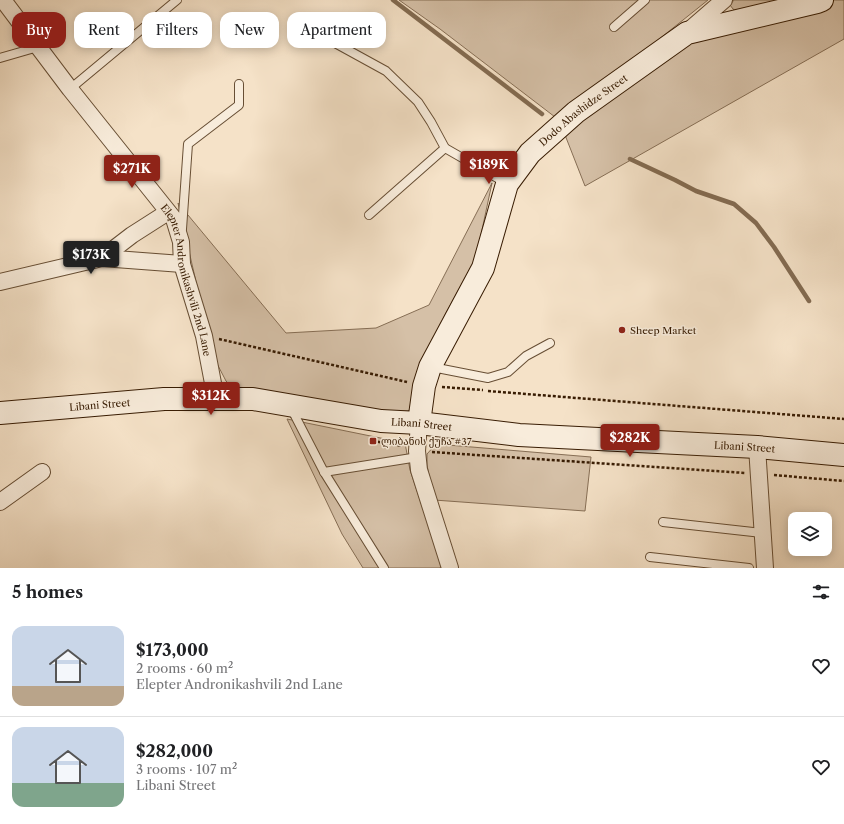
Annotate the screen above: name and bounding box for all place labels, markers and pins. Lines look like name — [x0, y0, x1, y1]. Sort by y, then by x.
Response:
pin: $189K — [461, 151, 517, 185]
pin: $271K — [104, 155, 160, 189]
pin: $173K — [63, 241, 119, 275]
place label: Sheep Market — [630, 324, 697, 337]
marker: Sheep Market — [617, 325, 627, 335]
pin: $312K — [183, 382, 239, 416]
pin: $282K — [602, 424, 658, 458]
place label: ლიბანის ქუჩა #37 — [381, 435, 472, 448]
marker: ლიბანის ქუჩა #37 — [368, 436, 378, 446]

